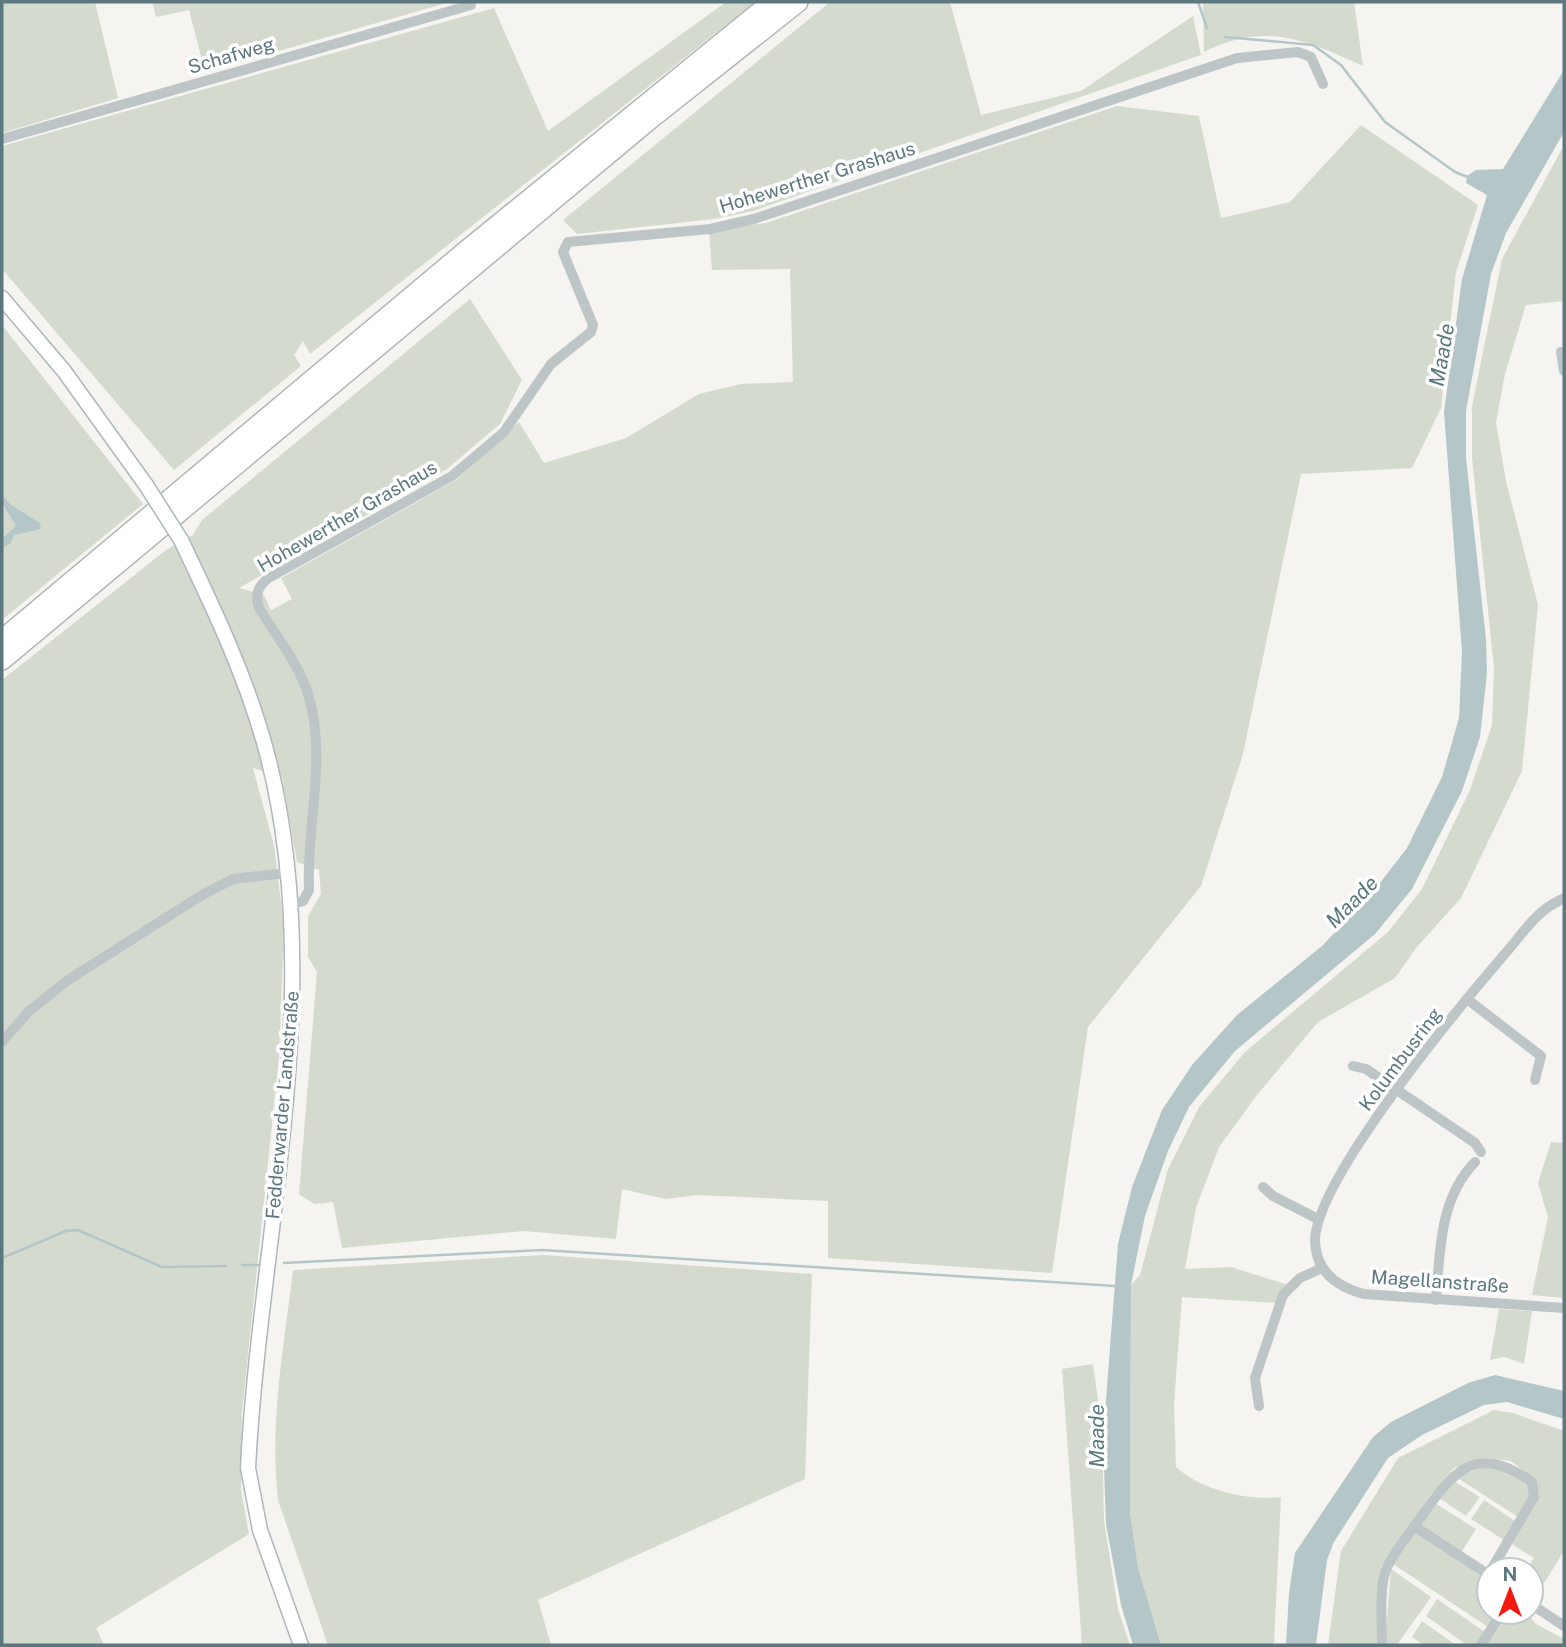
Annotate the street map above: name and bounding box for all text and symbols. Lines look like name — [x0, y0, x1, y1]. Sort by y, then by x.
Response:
street label: Schafweg — [185, 32, 277, 78]
street label: Hohewerther Grashaus — [716, 137, 918, 217]
water label: Maade — [1424, 321, 1459, 388]
street label: Hohewerther Grashaus — [253, 456, 441, 576]
water label: Maade — [1320, 870, 1383, 933]
street label: Fedderwarder Landstraße — [261, 990, 303, 1220]
street label: Kolumbusring — [1354, 1003, 1446, 1115]
street label: Magellanstraße — [1370, 1265, 1510, 1297]
water label: Maade — [1084, 1404, 1109, 1468]
north arrow — [1475, 1556, 1545, 1626]
text: N — [1503, 1563, 1517, 1585]

